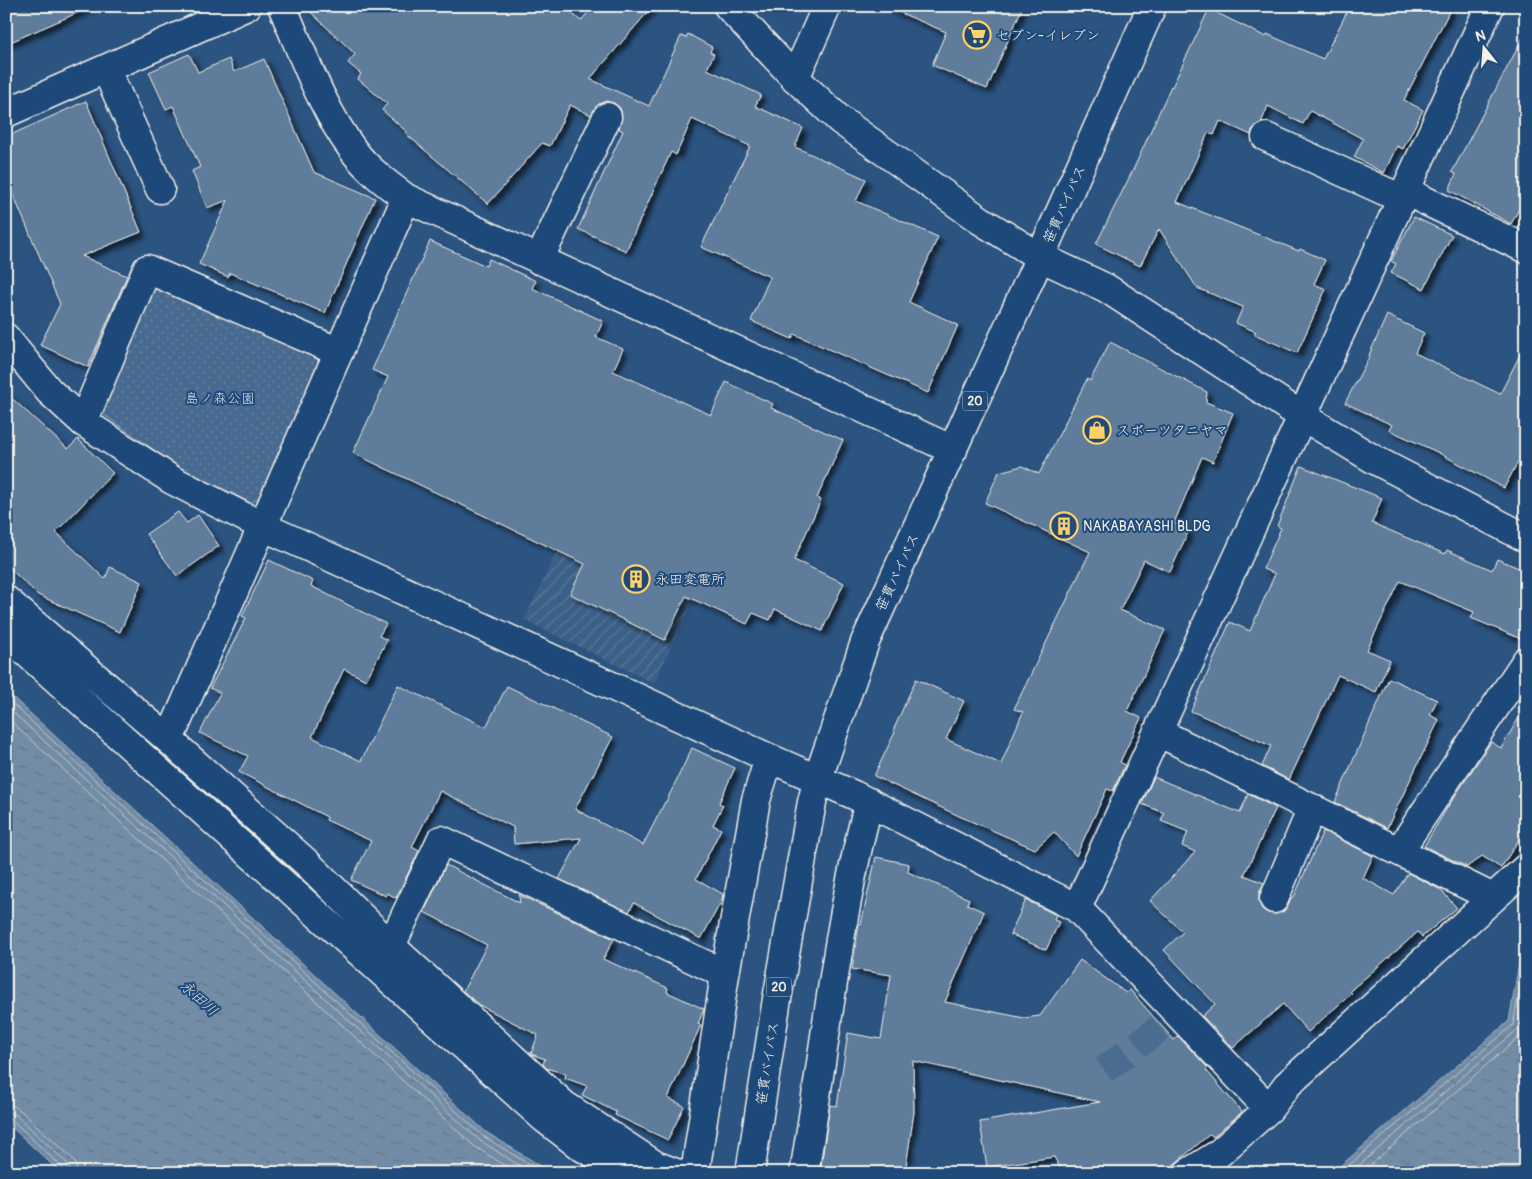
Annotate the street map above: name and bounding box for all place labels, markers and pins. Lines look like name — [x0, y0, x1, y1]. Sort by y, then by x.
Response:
supermarket icon: セブン-イレブン — [962, 20, 992, 50]
place label: セブン-イレブン — [996, 27, 1100, 44]
shop icon: スポーツタニヤマ — [1082, 415, 1112, 445]
place label: スポーツタニヤマ — [1116, 422, 1228, 439]
building icon: NAKABAYASHI BLDG — [1049, 511, 1079, 541]
place label: NAKABAYASHI BLDG — [1083, 518, 1211, 535]
building icon: 永田変電所 — [621, 564, 651, 594]
place label: 永田変電所 — [655, 571, 725, 588]

